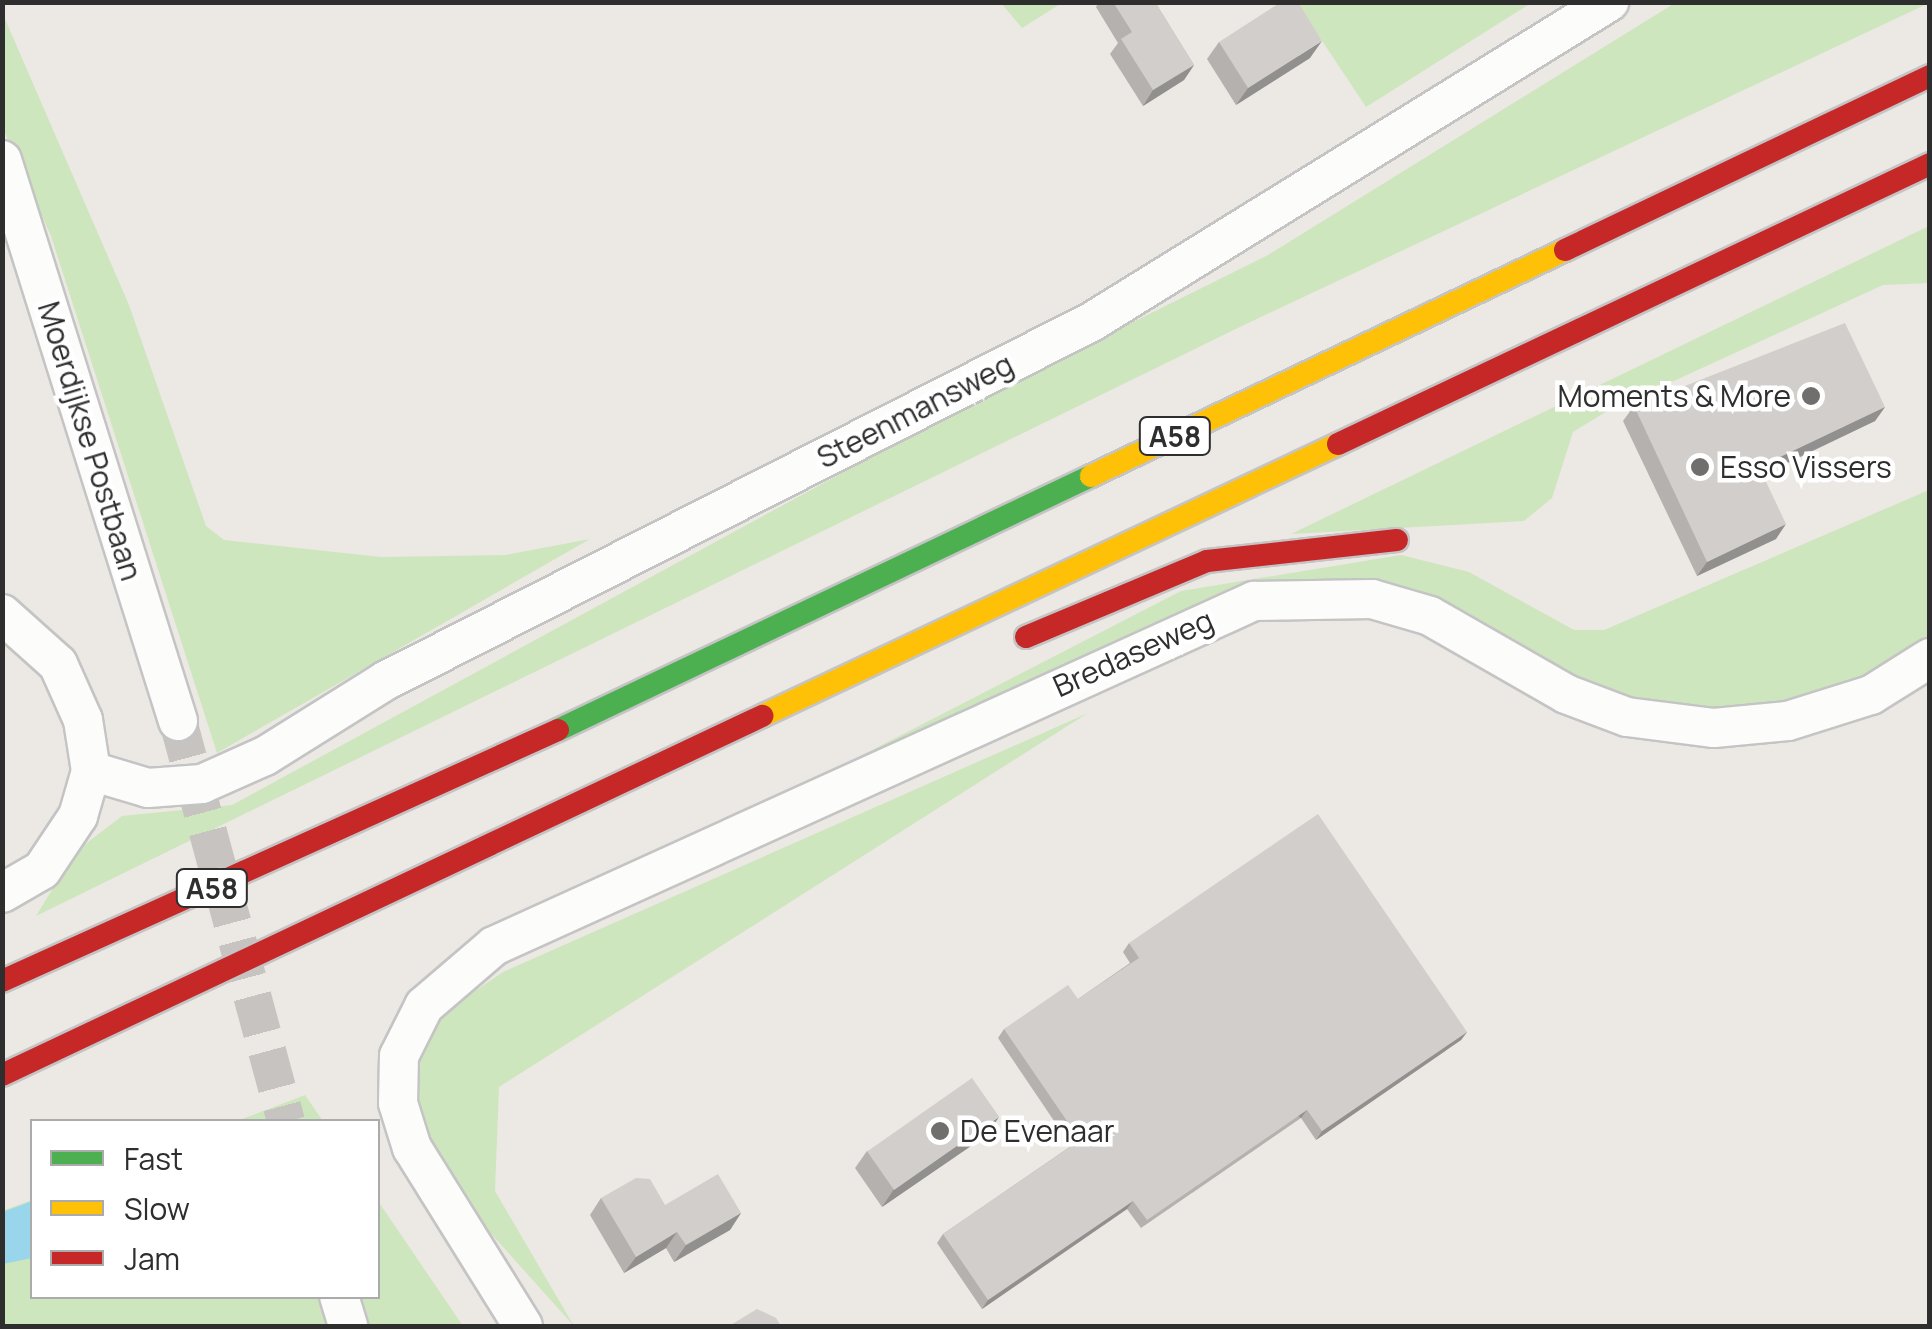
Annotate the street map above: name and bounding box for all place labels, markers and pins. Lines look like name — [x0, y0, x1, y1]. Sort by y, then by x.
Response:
place label: Moments & More — [1557, 378, 1791, 414]
marker: Moments & More — [1800, 385, 1822, 407]
place label: Esso Vissers — [1720, 449, 1892, 485]
marker: Esso Vissers — [1689, 456, 1711, 478]
place label: De Evenaar — [960, 1113, 1114, 1149]
marker: De Evenaar — [929, 1120, 951, 1142]

